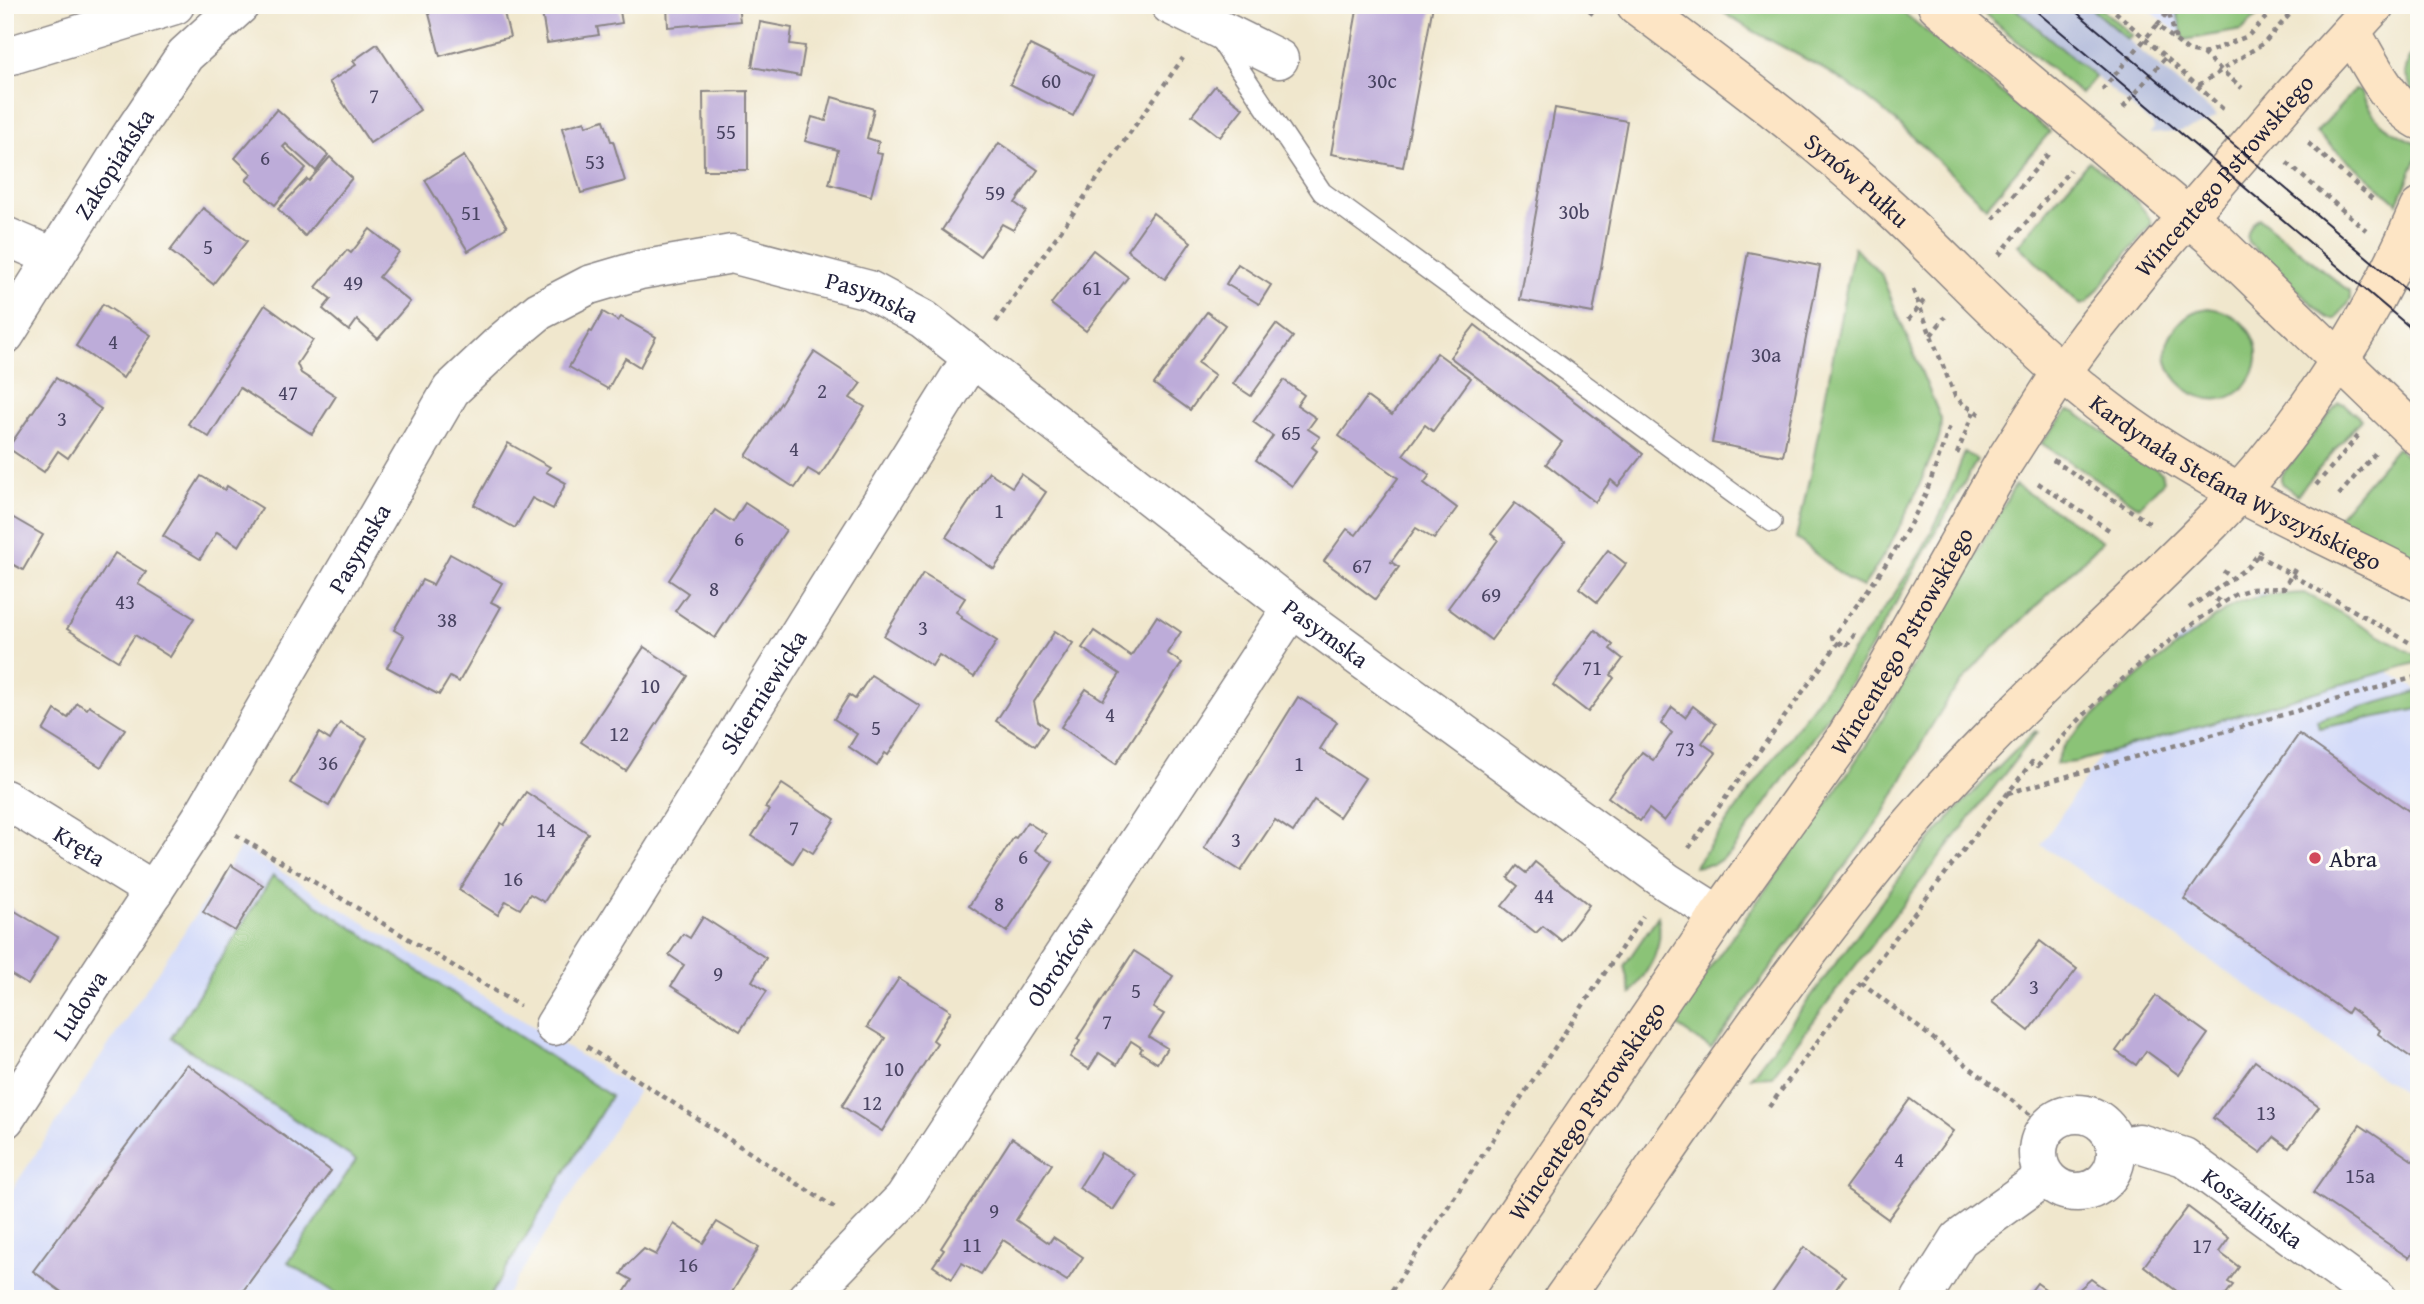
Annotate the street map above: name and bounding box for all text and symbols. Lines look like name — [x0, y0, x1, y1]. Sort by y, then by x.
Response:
house number: 60 — [1041, 65, 1061, 96]
house number: 30c — [1367, 65, 1397, 96]
street label: Wincentego Pstrowskiego — [2126, 66, 2322, 284]
house number: 7 — [369, 80, 379, 111]
street label: Zakopiańska — [65, 100, 163, 226]
house number: 55 — [716, 116, 736, 147]
street label: Synów Pułku — [1797, 124, 1918, 235]
house number: 6 — [260, 142, 270, 173]
house number: 53 — [585, 146, 605, 177]
house number: 59 — [985, 177, 1005, 208]
house number: 30b — [1558, 196, 1590, 227]
house number: 51 — [461, 197, 481, 228]
house number: 5 — [203, 231, 213, 262]
street label: Pasymska — [822, 262, 926, 332]
house number: 49 — [343, 267, 363, 298]
house number: 61 — [1082, 272, 1102, 303]
house number: 4 — [108, 326, 118, 357]
house number: 30a — [1751, 339, 1781, 370]
house number: 2 — [817, 375, 827, 406]
house number: 47 — [278, 377, 298, 408]
street label: Kardynała Stefana Wyszyńskiego — [2083, 385, 2388, 578]
house number: 3 — [57, 403, 67, 434]
house number: 65 — [1281, 417, 1301, 448]
house number: 4 — [789, 433, 799, 464]
house number: 1 — [994, 495, 1004, 526]
street label: Pasymska — [319, 496, 399, 599]
street label: Wincentego Pstrowskiego — [1821, 520, 1981, 762]
house number: 6 — [734, 523, 744, 554]
house number: 67 — [1352, 550, 1372, 581]
house number: 8 — [709, 573, 719, 604]
house number: 69 — [1481, 579, 1501, 610]
house number: 43 — [115, 586, 135, 617]
street label: Pasymska — [1276, 590, 1377, 676]
house number: 38 — [437, 604, 457, 635]
house number: 3 — [918, 612, 928, 643]
street label: Skierniewicka — [711, 622, 815, 761]
house number: 71 — [1582, 652, 1602, 683]
house number: 10 — [640, 670, 660, 701]
house number: 4 — [1105, 699, 1115, 730]
house number: 5 — [871, 712, 881, 743]
house number: 12 — [609, 718, 629, 749]
house number: 73 — [1675, 733, 1695, 764]
house number: 36 — [318, 747, 338, 778]
house number: 1 — [1294, 748, 1304, 779]
house number: 7 — [789, 812, 799, 843]
house number: 14 — [536, 814, 556, 845]
street label: Kręta — [47, 816, 113, 875]
house number: 3 — [1231, 824, 1241, 855]
house number: 6 — [1018, 841, 1028, 872]
place label: Abra — [2329, 841, 2378, 876]
marker: Abra — [2307, 850, 2323, 866]
house number: 16 — [503, 863, 523, 894]
house number: 44 — [1534, 880, 1554, 911]
house number: 8 — [994, 888, 1004, 919]
street label: Obrońców — [1017, 909, 1102, 1014]
house number: 9 — [713, 958, 723, 989]
street label: Ludowa — [43, 963, 115, 1047]
house number: 3 — [2029, 971, 2039, 1002]
house number: 5 — [1131, 975, 1141, 1006]
street label: Wincentego Pstrowskiego — [1499, 994, 1673, 1227]
house number: 7 — [1102, 1006, 1112, 1037]
house number: 10 — [884, 1053, 904, 1084]
house number: 12 — [862, 1087, 882, 1118]
house number: 13 — [2256, 1097, 2276, 1128]
house number: 4 — [1894, 1144, 1904, 1175]
street label: Koszalińska — [2195, 1159, 2311, 1257]
house number: 15a — [2345, 1160, 2375, 1191]
house number: 9 — [989, 1195, 999, 1226]
house number: 11 — [962, 1229, 982, 1260]
house number: 17 — [2192, 1230, 2212, 1261]
house number: 16 — [678, 1249, 698, 1280]

